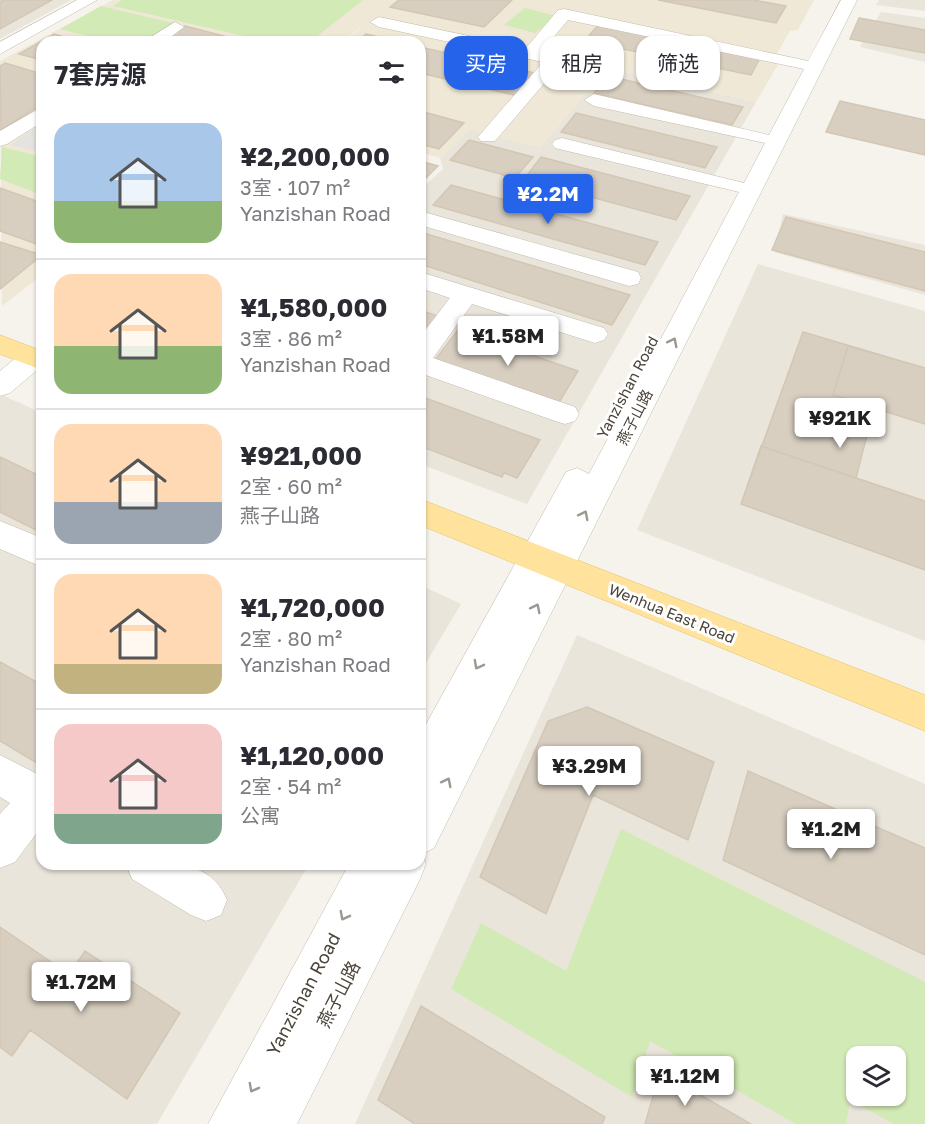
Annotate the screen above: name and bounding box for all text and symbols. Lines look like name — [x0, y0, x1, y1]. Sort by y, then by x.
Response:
chip: 买房 — [444, 36, 528, 90]
chip: 租房 — [540, 36, 624, 90]
chip: 筛选 — [636, 36, 720, 90]
icon: filters — [375, 56, 408, 89]
text: 7套房源 — [54, 59, 146, 90]
text: ¥2,200,000 — [240, 141, 390, 172]
icon: home — [102, 147, 174, 219]
pin: ¥2.2M — [506, 174, 590, 225]
text: 3室 · 107 m² — [240, 175, 350, 199]
text: ¥2.2M — [517, 181, 579, 205]
text: Yanzishan Road — [240, 201, 391, 225]
text: ¥1,580,000 — [240, 292, 387, 323]
icon: home — [102, 298, 174, 370]
pin: ¥1.58M — [459, 316, 557, 367]
text: ¥1.58M — [472, 323, 544, 347]
text: 3室 · 86 m² — [240, 326, 342, 350]
street label: Yanzishan Road — [592, 333, 662, 441]
one-way arrow — [666, 337, 677, 348]
text: Yanzishan Road — [240, 352, 391, 376]
street label: 燕子山路 — [612, 386, 656, 448]
pin: ¥921K — [798, 398, 882, 449]
text: ¥921K — [809, 405, 871, 429]
text: ¥921,000 — [240, 440, 362, 471]
icon: home — [102, 448, 174, 520]
text: 2室 · 60 m² — [240, 474, 342, 498]
text: 燕子山路 — [240, 503, 320, 527]
one-way arrow — [577, 511, 588, 521]
street label: Wenhua East Road — [606, 580, 738, 646]
text: ¥1,720,000 — [240, 592, 385, 623]
icon: home — [102, 598, 174, 670]
one-way arrow — [528, 604, 540, 615]
text: 2室 · 80 m² — [240, 626, 342, 650]
text: Yanzishan Road — [240, 652, 391, 676]
one-way arrow — [474, 659, 485, 670]
text: ¥1,120,000 — [240, 740, 384, 771]
pin: ¥3.29M — [540, 746, 638, 797]
icon: home — [102, 748, 174, 820]
text: ¥3.29M — [552, 753, 626, 777]
text: 2室 · 54 m² — [240, 774, 341, 798]
one-way arrow — [439, 777, 451, 788]
text: 公寓 — [240, 803, 280, 827]
pin: ¥1.2M — [789, 809, 873, 860]
text: ¥1.2M — [801, 816, 861, 840]
one-way arrow — [340, 909, 351, 920]
street label: Yanzishan Road — [261, 929, 345, 1059]
street label: 燕子山路 — [312, 957, 364, 1031]
pin: ¥1.72M — [32, 962, 130, 1013]
text: ¥1.72M — [46, 969, 116, 993]
map controls — [846, 1046, 906, 1106]
button: layers — [846, 1046, 906, 1106]
pin: ¥1.12M — [636, 1056, 734, 1107]
text: ¥1.12M — [650, 1063, 720, 1087]
one-way arrow — [249, 1081, 260, 1092]

